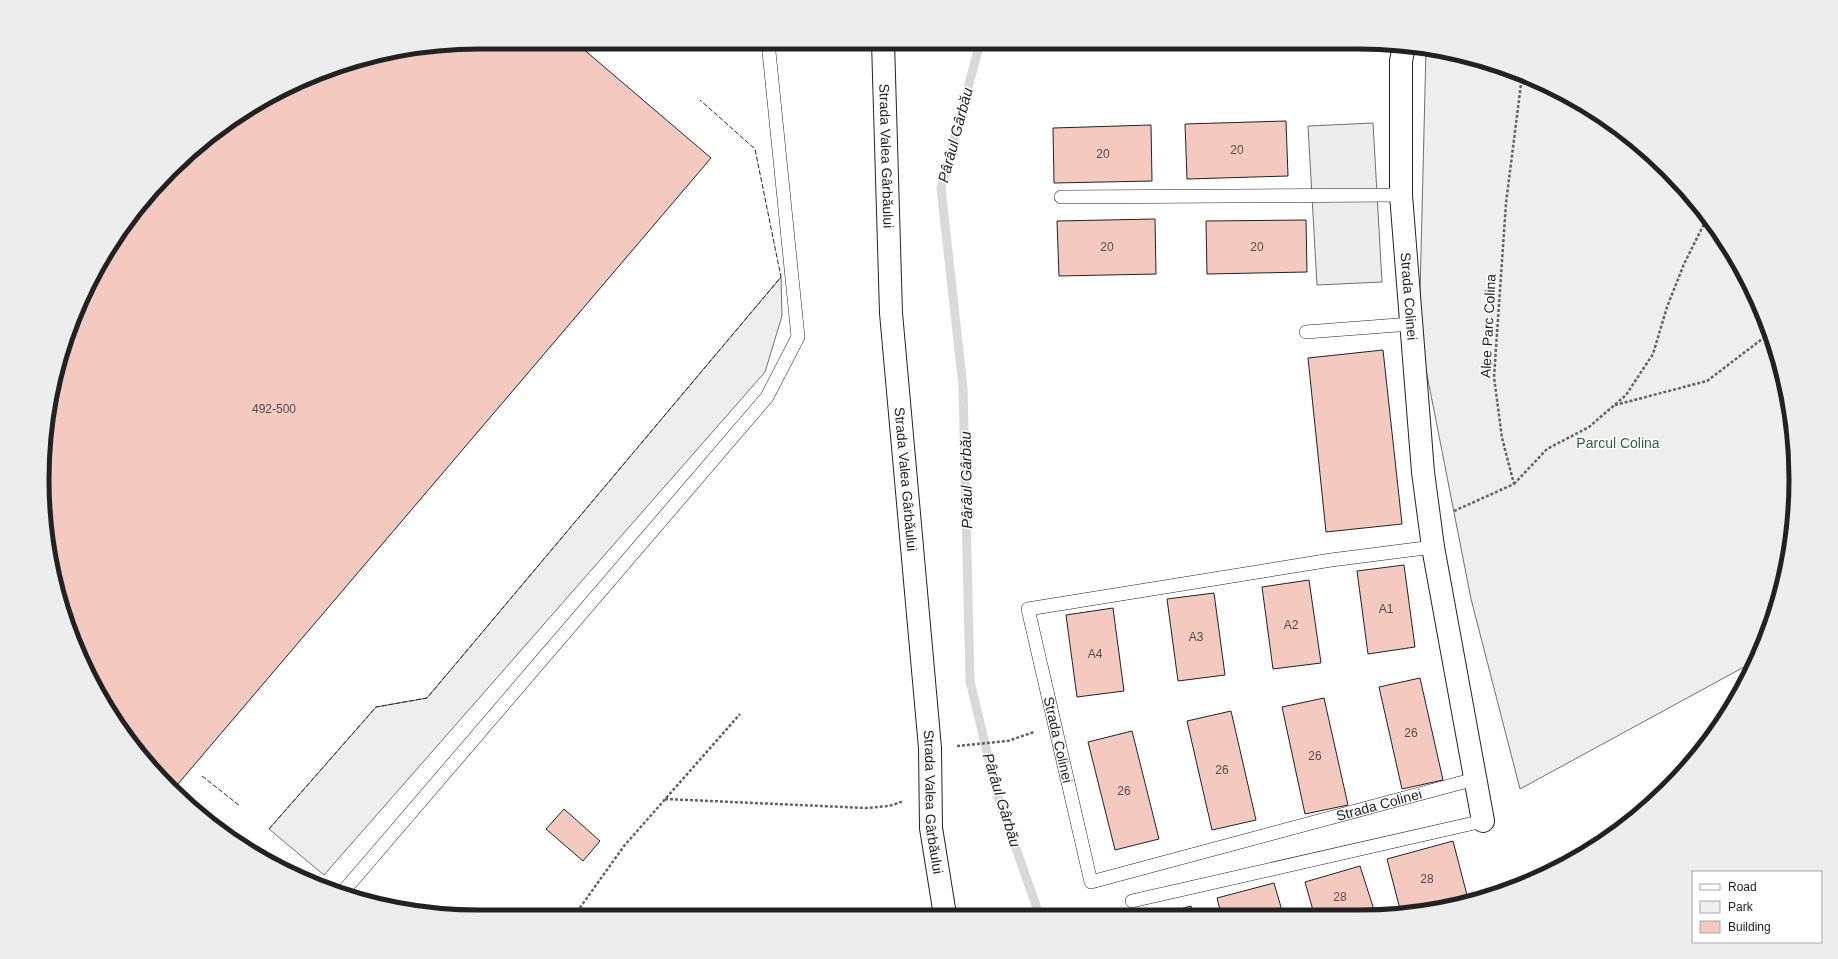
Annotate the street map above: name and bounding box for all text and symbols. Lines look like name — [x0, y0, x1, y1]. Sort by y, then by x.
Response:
street label: Strada Valea Gârbăului — [876, 83, 896, 229]
water label: Pârâul Gârbău — [934, 85, 976, 184]
house number: 20 — [1230, 143, 1244, 157]
house number: 20 — [1096, 147, 1110, 161]
house number: 20 — [1100, 240, 1114, 254]
house number: 20 — [1250, 240, 1264, 254]
street label: Strada Colinei — [1398, 252, 1421, 341]
street label: Alee Parc Colina — [1477, 273, 1499, 378]
house number: 492-500 — [252, 402, 296, 416]
street label: Strada Valea Gârbăului — [891, 406, 920, 552]
water label: Pârâul Gârbău — [957, 430, 975, 529]
park label: Parcul Colina — [1576, 435, 1660, 451]
house number: A1 — [1379, 602, 1394, 616]
house number: A2 — [1284, 618, 1299, 632]
house number: A3 — [1189, 630, 1204, 644]
house number: A4 — [1088, 647, 1103, 661]
street label: Strada Colinei — [1040, 695, 1076, 785]
house number: 26 — [1404, 726, 1418, 740]
street label: Strada Valea Gârbăului — [920, 729, 946, 875]
house number: 26 — [1308, 749, 1322, 763]
water label: Pârâul Gârbău — [980, 751, 1025, 850]
house number: 26 — [1215, 763, 1229, 777]
house number: 26 — [1117, 784, 1131, 798]
street label: Strada Colinei — [1334, 786, 1423, 824]
legend — [1692, 871, 1822, 943]
house number: 28 — [1420, 872, 1434, 886]
text: Road — [1728, 880, 1757, 894]
house number: 28 — [1333, 890, 1347, 904]
text: Park — [1728, 900, 1754, 914]
text: Building — [1728, 920, 1771, 934]

